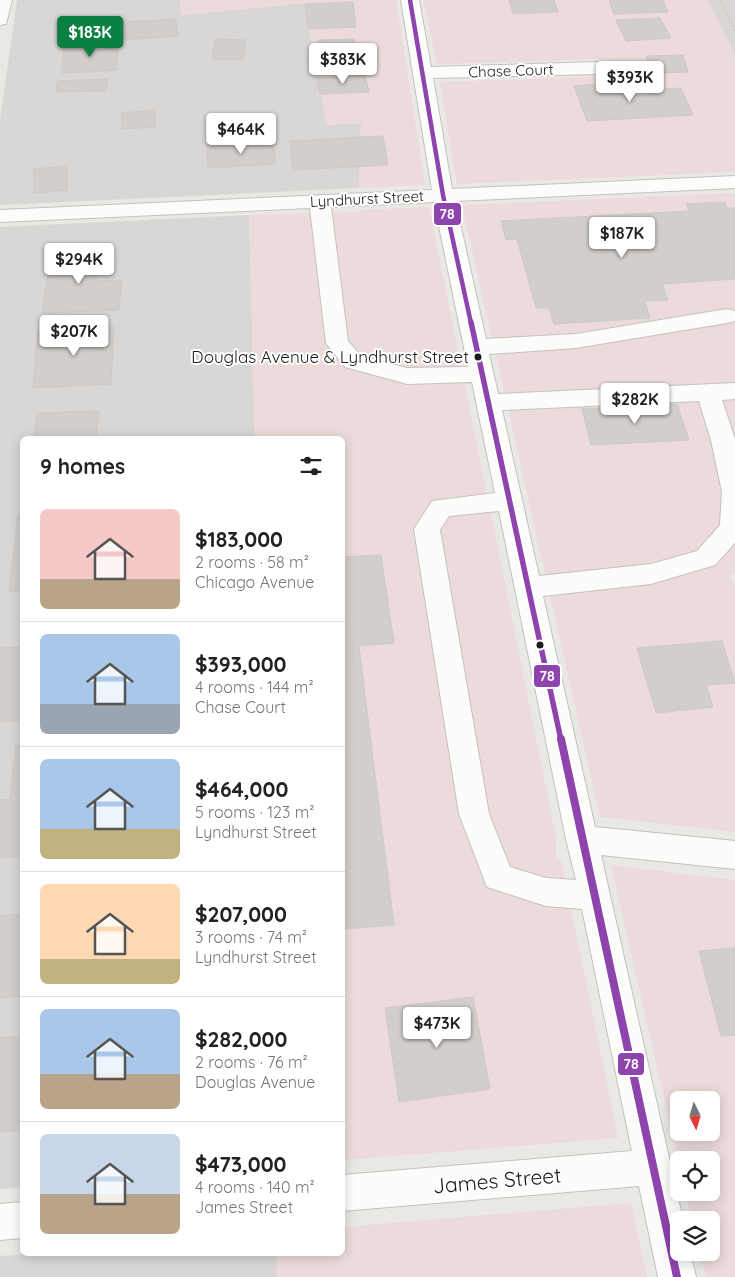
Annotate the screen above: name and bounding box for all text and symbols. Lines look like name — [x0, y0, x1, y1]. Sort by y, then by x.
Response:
pin: $183K — [55, 15, 125, 58]
text: $183K — [68, 22, 112, 42]
pin: $383K — [308, 42, 378, 85]
text: $383K — [320, 49, 366, 69]
street label: Chase Court — [468, 60, 554, 81]
pin: $393K — [595, 61, 665, 103]
text: $393K — [607, 67, 653, 87]
pin: $464K — [206, 112, 276, 155]
text: $464K — [217, 119, 265, 139]
street label: Lyndhurst Street — [310, 186, 424, 211]
line badge: 78 — [433, 202, 462, 226]
text: 78 — [439, 205, 455, 223]
pin: $187K — [587, 216, 657, 259]
text: $187K — [600, 223, 644, 243]
pin: $294K — [44, 242, 114, 285]
text: $294K — [55, 249, 103, 269]
pin: $207K — [39, 314, 109, 357]
text: $207K — [50, 321, 98, 341]
place label: Douglas Avenue & Lyndhurst Street — [191, 346, 469, 367]
marker: Douglas Avenue & Lyndhurst Street — [473, 352, 483, 362]
pin: $282K — [600, 382, 670, 425]
text: $282K — [611, 389, 659, 409]
icon: filters — [297, 452, 325, 480]
text: 9 homes — [40, 453, 125, 479]
text: $183,000 — [195, 526, 283, 552]
icon: home — [80, 529, 140, 589]
text: 2 rooms · 58 m² — [195, 552, 309, 572]
text: Chicago Avenue — [195, 572, 314, 592]
unlabelled marker — [535, 640, 545, 650]
text: $393,000 — [195, 651, 286, 677]
icon: home — [80, 654, 140, 714]
line badge: 78 — [533, 664, 561, 688]
text: 78 — [539, 667, 555, 685]
text: 4 rooms · 144 m² — [195, 677, 313, 697]
text: Chase Court — [195, 697, 286, 717]
text: $464,000 — [195, 776, 288, 802]
icon: home — [80, 779, 140, 839]
text: 5 rooms · 123 m² — [195, 802, 314, 822]
text: Lyndhurst Street — [195, 822, 317, 842]
text: $207,000 — [195, 901, 287, 927]
icon: home — [80, 904, 140, 964]
text: 3 rooms · 74 m² — [195, 927, 307, 947]
text: Lyndhurst Street — [195, 947, 317, 967]
pin: $473K — [402, 1006, 472, 1049]
text: $473K — [414, 1013, 460, 1033]
text: $282,000 — [195, 1026, 287, 1052]
icon: home — [80, 1029, 140, 1089]
text: 2 rooms · 76 m² — [195, 1052, 308, 1072]
line badge: 78 — [617, 1052, 645, 1076]
text: 78 — [623, 1055, 639, 1073]
text: Douglas Avenue — [195, 1072, 315, 1092]
north arrow — [670, 1091, 720, 1141]
map controls — [670, 1091, 720, 1261]
text: $473,000 — [195, 1151, 287, 1177]
button: locate — [670, 1151, 720, 1201]
icon: home — [80, 1154, 140, 1214]
street label: James Street — [432, 1161, 562, 1199]
text: 4 rooms · 140 m² — [195, 1177, 315, 1197]
text: James Street — [195, 1197, 293, 1217]
button: layers — [670, 1211, 720, 1261]

